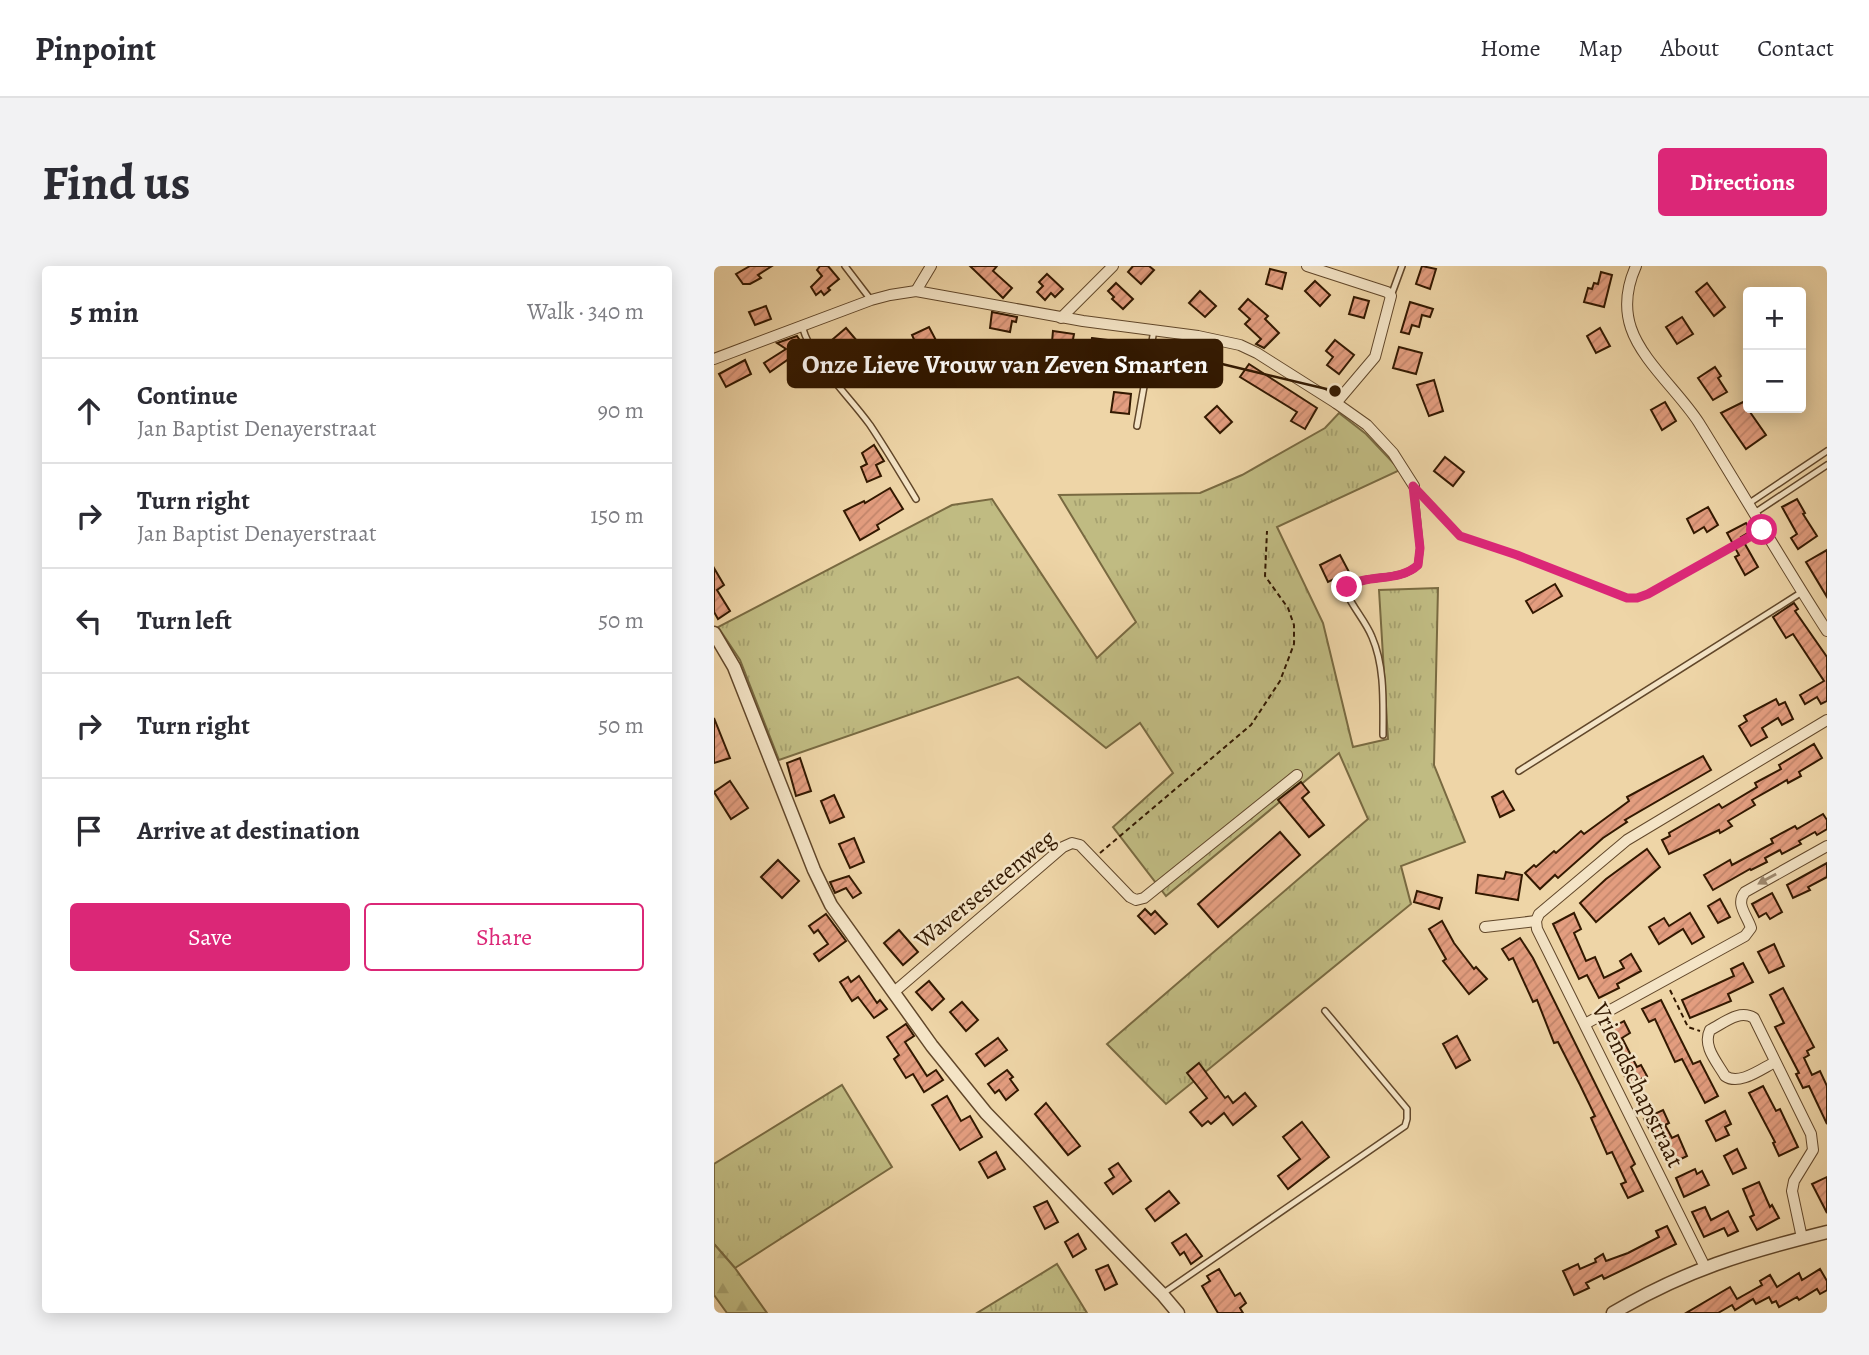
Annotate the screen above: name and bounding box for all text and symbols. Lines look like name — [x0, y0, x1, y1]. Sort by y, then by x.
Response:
text: Pinpoint — [35, 26, 156, 71]
text: Home — [1480, 32, 1541, 64]
text: Map — [1579, 32, 1623, 64]
text: About — [1661, 32, 1719, 64]
text: Contact — [1757, 32, 1834, 64]
button: Directions — [1658, 148, 1827, 216]
text: Find us — [42, 149, 190, 216]
map controls — [1743, 287, 1806, 413]
button: + — [1743, 287, 1806, 350]
text: 5 min — [70, 292, 139, 332]
text: Walk · 340 m — [527, 296, 644, 327]
callout: Onze Lieve Vrouw van Zeven Smarten — [788, 340, 1222, 387]
text: Onze Lieve Vrouw van Zeven Smarten — [802, 347, 1208, 382]
button: − — [1743, 350, 1806, 413]
text: Continue — [137, 378, 238, 413]
icon: ahead — [70, 392, 108, 430]
text: 90 m — [598, 395, 644, 426]
text: Jan Baptist Denayerstraat — [137, 413, 377, 444]
text: Turn right — [137, 483, 250, 518]
icon: right — [70, 497, 108, 535]
text: 150 m — [590, 500, 644, 531]
route start — [1746, 514, 1777, 545]
text: Jan Baptist Denayerstraat — [137, 518, 377, 549]
route end — [1331, 571, 1362, 602]
icon: left — [70, 602, 108, 640]
text: Turn left — [137, 603, 232, 638]
text: 50 m — [598, 605, 644, 636]
icon: right — [70, 707, 108, 745]
text: Turn right — [137, 708, 250, 743]
text: 50 m — [598, 710, 644, 741]
icon: arrive — [70, 812, 108, 850]
text: Arrive at destination — [137, 813, 360, 848]
street label: Waversesteenweg — [907, 822, 1062, 956]
one-way arrow — [1758, 873, 1777, 885]
button: Save — [70, 903, 350, 971]
button: Share — [364, 903, 644, 971]
street label: Vriendschapstraat — [1584, 996, 1692, 1173]

